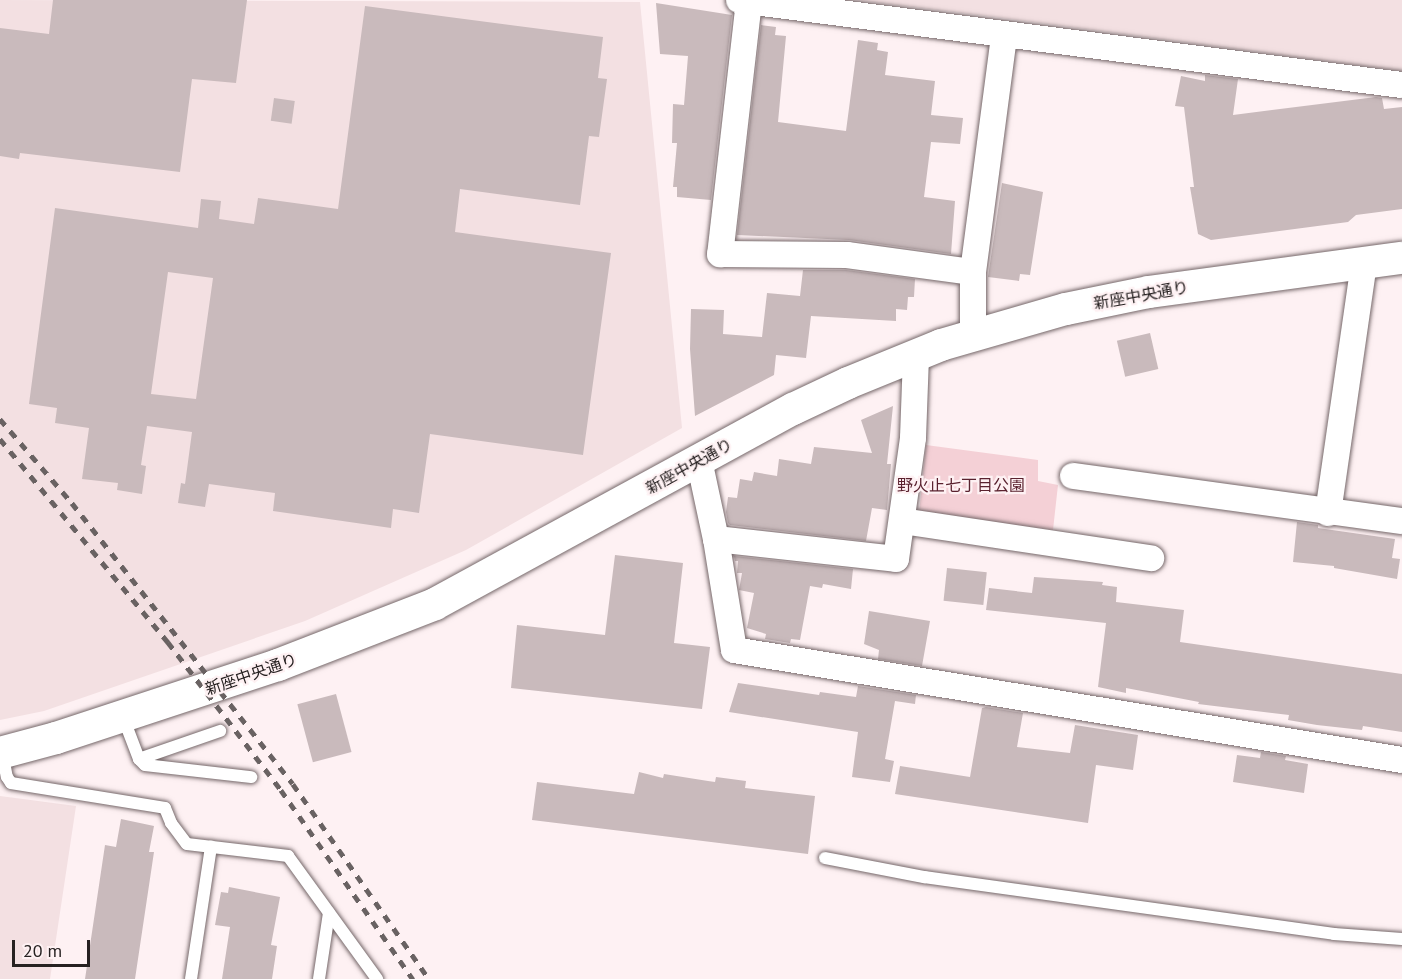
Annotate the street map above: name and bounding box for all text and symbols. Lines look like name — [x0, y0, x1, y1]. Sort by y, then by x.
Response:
street label: 新座中央通り — [1092, 277, 1190, 313]
street label: 新座中央通り — [642, 434, 736, 498]
park label: 野火止七丁目公園 — [897, 475, 1025, 495]
street label: 新座中央通り — [202, 649, 300, 699]
scale bar — [15, 928, 93, 966]
text: 20 m — [23, 939, 62, 962]

